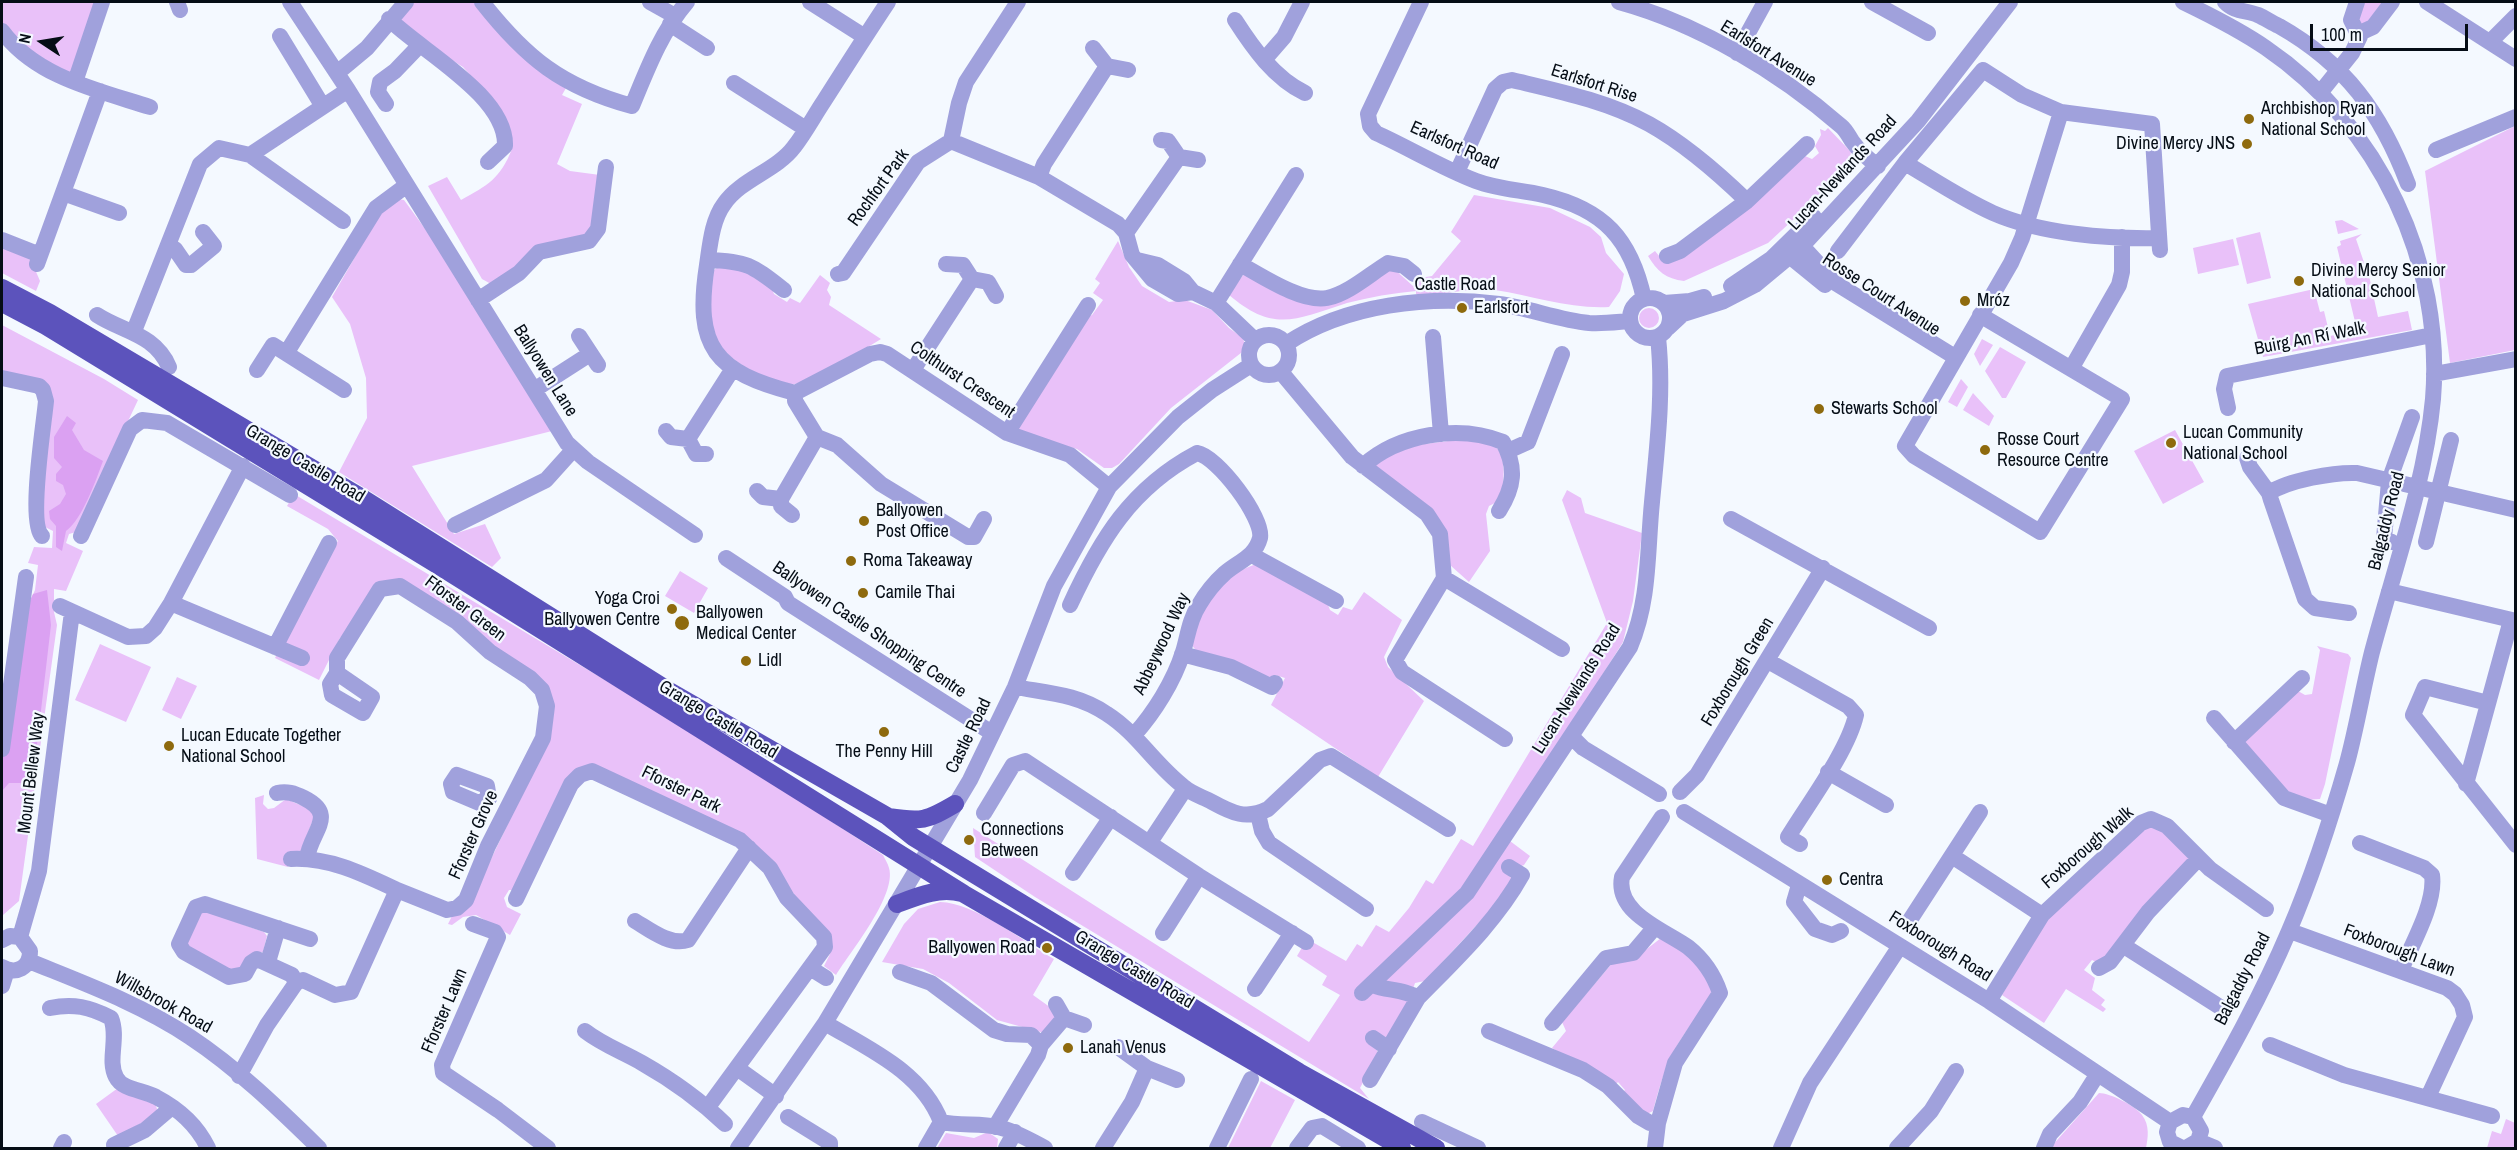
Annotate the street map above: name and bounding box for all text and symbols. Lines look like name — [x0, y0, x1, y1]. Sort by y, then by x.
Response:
north arrow — [12, 12, 72, 72]
scale bar — [2313, 12, 2470, 50]
street label: Earlsfort Avenue — [1716, 16, 1820, 92]
text: 100 m — [2321, 22, 2362, 47]
text: N — [13, 31, 36, 45]
street label: Earlsfort Rise — [1548, 60, 1640, 108]
place label: Archbishop Ryan National School — [2261, 98, 2374, 140]
street label: Lucan-Newlands Road — [1784, 111, 1902, 235]
marker: Archbishop Ryan National School — [2242, 112, 2256, 126]
street label: Earlsfort Road — [1407, 117, 1501, 175]
place label: Divine Mercy JNS — [2116, 133, 2235, 155]
marker: Divine Mercy JNS — [2240, 137, 2254, 151]
street label: Rochfort Park — [844, 145, 914, 231]
street label: Rosse Court Avenue — [1818, 249, 1944, 341]
place label: Divine Mercy Senior National School — [2311, 260, 2446, 302]
street label: Castle Road — [1414, 274, 1496, 296]
marker: Divine Mercy Senior National School — [2292, 274, 2306, 288]
place label: Mróz — [1977, 290, 2010, 312]
marker: Mróz — [1958, 294, 1972, 308]
place label: Earlsfort — [1474, 297, 1529, 319]
marker: Earlsfort — [1455, 301, 1469, 315]
street label: Buirg An Rí Walk — [2253, 318, 2367, 360]
street label: Ballyowen Lane — [508, 321, 582, 421]
street label: Colthurst Crescent — [905, 337, 1019, 423]
place label: Stewarts School — [1831, 398, 1938, 420]
marker: Stewarts School — [1812, 402, 1826, 416]
street label: Grange Castle Road — [242, 420, 368, 508]
place label: Lucan Community National School — [2183, 422, 2303, 464]
place label: Rosse Court Resource Centre — [1997, 429, 2109, 472]
marker: Lucan Community National School — [2164, 436, 2178, 450]
marker: Rosse Court Resource Centre — [1978, 443, 1992, 457]
street label: Balgaddy Road — [2364, 469, 2410, 573]
place label: Ballyowen Post Office — [876, 500, 949, 542]
marker: Ballyowen Post Office — [857, 514, 871, 528]
place label: Roma Takeaway — [863, 550, 972, 572]
marker: Roma Takeaway — [844, 554, 858, 568]
street label: Ballyowen Castle Shopping Centre — [768, 557, 970, 703]
street label: Fforster Green — [420, 571, 510, 647]
place label: Camile Thai — [875, 582, 955, 604]
marker: Camile Thai — [856, 586, 870, 600]
place label: Yoga Croi Ballyowen Centre — [544, 588, 660, 630]
street label: Abbeywood Way — [1129, 589, 1195, 699]
marker: Yoga Croi Ballyowen Centre — [665, 602, 679, 616]
place label: Ballyowen Medical Center — [696, 602, 796, 644]
marker: Ballyowen Medical Center — [673, 614, 691, 632]
street label: Foxborough Green — [1697, 614, 1779, 730]
street label: Lucan-Newlands Road — [1528, 620, 1626, 758]
place label: Lidl — [758, 650, 782, 672]
marker: Lidl — [739, 654, 753, 668]
street label: Grange Castle Road — [655, 676, 781, 764]
street label: Castle Road — [941, 695, 997, 777]
street label: Mount Bellew Way — [14, 711, 50, 835]
place label: Lucan Educate Together National School — [181, 725, 341, 768]
marker: The Penny Hill — [877, 725, 891, 739]
marker: Lucan Educate Together National School — [162, 739, 176, 753]
place label: The Penny Hill — [836, 741, 932, 763]
street label: Fforster Park — [638, 762, 724, 818]
street label: Fforster Grove — [445, 787, 503, 883]
street label: Foxborough Walk — [2038, 802, 2138, 894]
place label: Connections Between — [981, 819, 1064, 862]
marker: Connections Between — [962, 833, 976, 847]
place label: Centra — [1839, 869, 1883, 891]
marker: Centra — [1820, 873, 1834, 887]
street label: Foxborough Road — [1884, 907, 1996, 987]
street label: Foxborough Lawn — [2340, 920, 2458, 982]
street label: Grange Castle Road — [1071, 926, 1197, 1014]
street label: Balgaddy Road — [2210, 929, 2276, 1029]
place label: Ballyowen Road — [928, 937, 1035, 959]
marker: Ballyowen Road — [1040, 941, 1054, 955]
street label: Fforster Lawn — [417, 965, 473, 1057]
street label: Willsbrook Road — [110, 967, 216, 1039]
place label: Lanah Venus — [1080, 1037, 1166, 1059]
marker: Lanah Venus — [1061, 1041, 1075, 1055]

